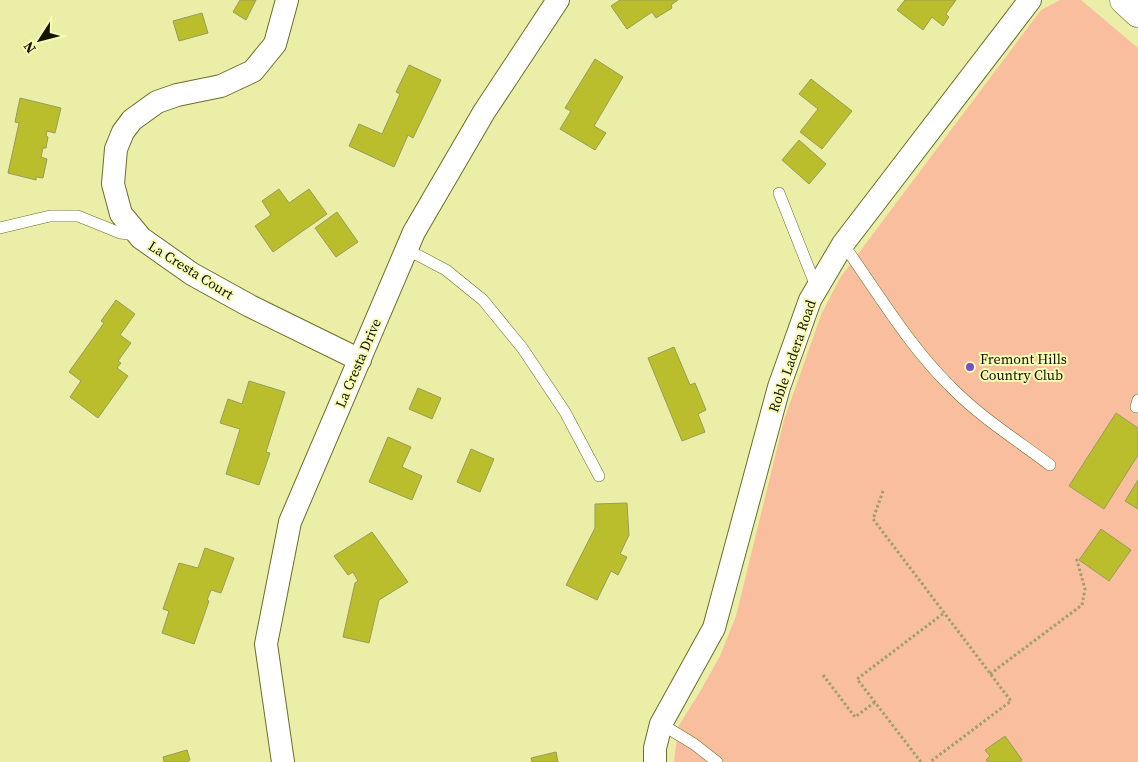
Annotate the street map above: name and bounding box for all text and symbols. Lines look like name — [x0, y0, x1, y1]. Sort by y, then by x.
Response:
north arrow — [15, 15, 65, 65]
text: N — [18, 38, 41, 58]
street label: La Cresta Court — [145, 236, 238, 304]
street label: Roble Ladera Road — [763, 297, 821, 415]
street label: La Cresta Drive — [330, 315, 386, 411]
place label: Fremont Hills Country Club — [980, 349, 1067, 385]
marker: Fremont Hills Country Club — [964, 361, 976, 373]

